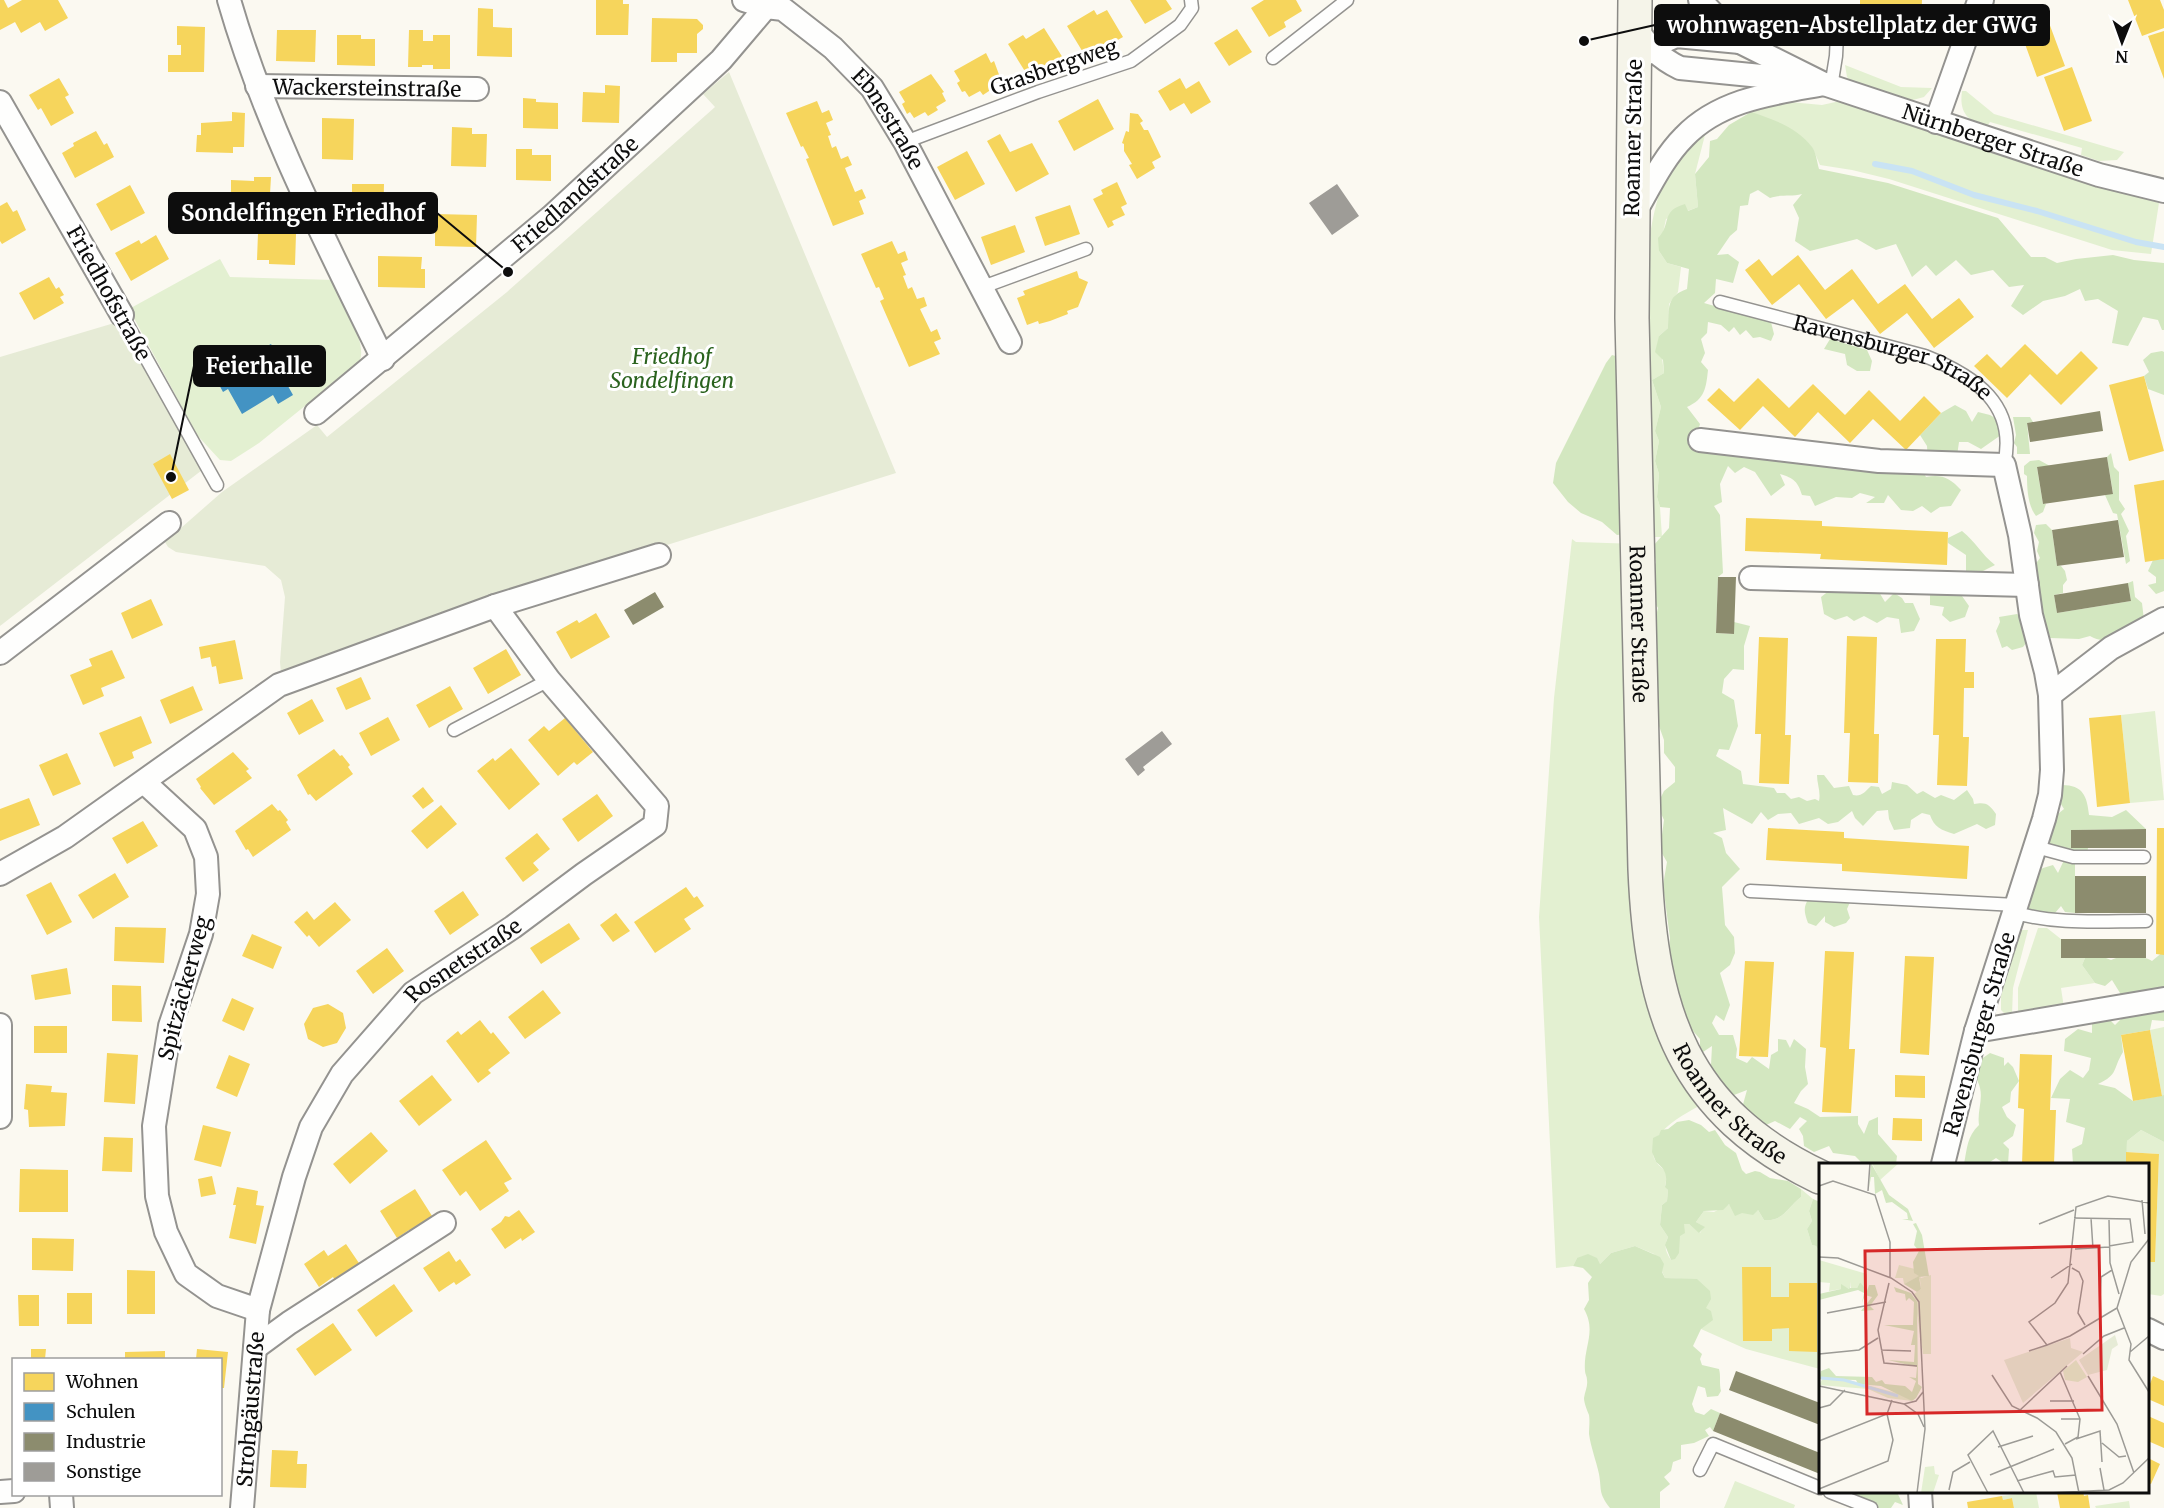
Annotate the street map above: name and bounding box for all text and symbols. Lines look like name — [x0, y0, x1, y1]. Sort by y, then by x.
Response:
callout: wohnwagen-Abstellplatz der GWG — [1655, 5, 2049, 45]
text: wohnwagen-Abstellplatz der GWG — [1666, 11, 2037, 39]
north arrow — [2092, 12, 2152, 72]
street label: Grasbergweg — [987, 32, 1122, 101]
text: N — [2115, 47, 2128, 67]
street label: Roanner Straße — [1618, 59, 1648, 217]
street label: Ebnestraße — [846, 62, 930, 174]
street label: Wackersteinstraße — [272, 73, 462, 102]
street label: Nürnberger Straße — [1899, 97, 2087, 183]
street label: Friedlandstraße — [506, 130, 644, 258]
callout: Sondelfingen Friedhof — [169, 193, 437, 233]
text: Sondelfingen Friedhof — [181, 199, 426, 227]
street label: Friedhofstraße — [61, 221, 157, 365]
street label: Ravensburger Straße — [1790, 308, 1998, 405]
park label: Friedhof Sondelfingen — [610, 343, 734, 394]
callout: Feierhalle — [194, 346, 325, 386]
text: Feierhalle — [206, 352, 313, 380]
street label: Roanner Straße — [1624, 545, 1655, 703]
street label: Rosnetstraße — [398, 912, 527, 1007]
street label: Spitzäckerweg — [152, 913, 216, 1063]
street label: Ravensburger Straße — [1937, 929, 2021, 1139]
street label: Roanner Straße — [1667, 1039, 1792, 1170]
inset map — [1819, 1163, 2149, 1493]
street label: Strohgäustraße — [230, 1330, 270, 1488]
legend — [12, 1358, 222, 1496]
text: Wohnen — [65, 1370, 139, 1393]
text: Schulen — [66, 1400, 135, 1423]
text: Industrie — [66, 1430, 146, 1453]
text: Sonstige — [66, 1460, 141, 1483]

